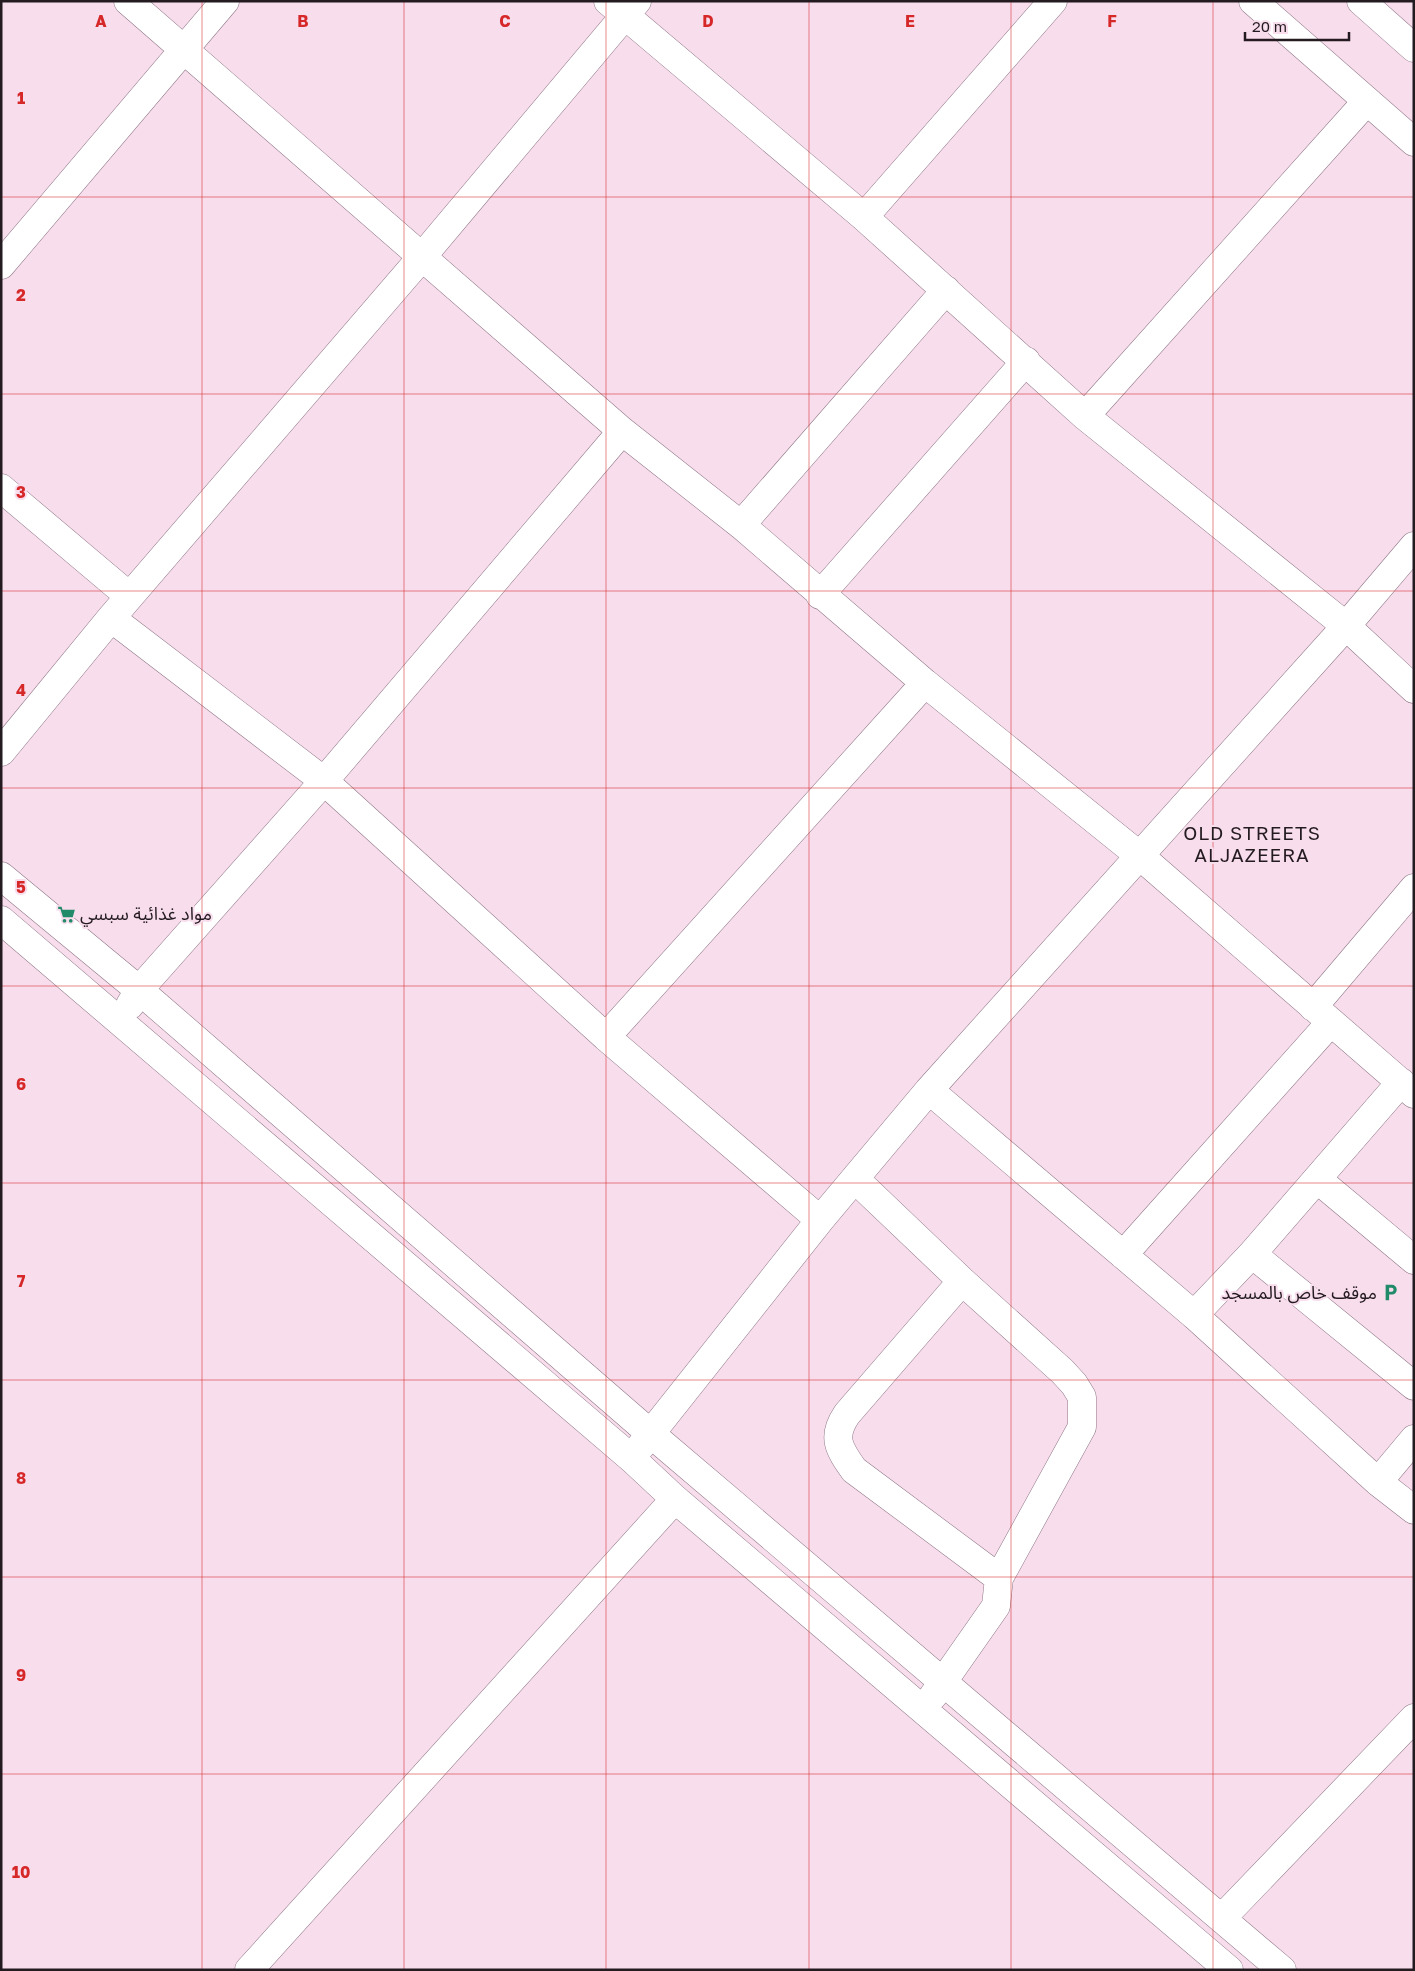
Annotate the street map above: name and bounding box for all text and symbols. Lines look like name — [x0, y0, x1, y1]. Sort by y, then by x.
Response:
scale bar — [1245, 10, 1349, 42]
text: A — [95, 11, 107, 31]
text: B — [297, 11, 309, 31]
text: C — [499, 11, 511, 31]
text: D — [702, 11, 714, 31]
text: E — [905, 11, 915, 31]
text: F — [1107, 11, 1117, 31]
text: 20 m — [1252, 17, 1287, 35]
text: 1 — [17, 88, 25, 108]
text: 2 — [16, 285, 26, 305]
text: 3 — [16, 482, 26, 502]
text: 4 — [16, 680, 26, 700]
district label: OLD STREETS ALJAZEERA — [1183, 821, 1321, 866]
text: 5 — [16, 877, 26, 897]
place label: مواد غذائية سبسي — [80, 902, 212, 927]
supermarket icon: مواد غذائية سبسي — [56, 904, 76, 924]
text: 6 — [16, 1074, 26, 1094]
text: 7 — [17, 1271, 26, 1291]
place label: موقف خاص بالمسجد — [1221, 1281, 1377, 1304]
parking icon: موقف خاص بالمسجد — [1381, 1283, 1401, 1303]
text: 8 — [16, 1468, 26, 1488]
text: 9 — [16, 1665, 26, 1685]
text: 10 — [12, 1862, 30, 1882]

